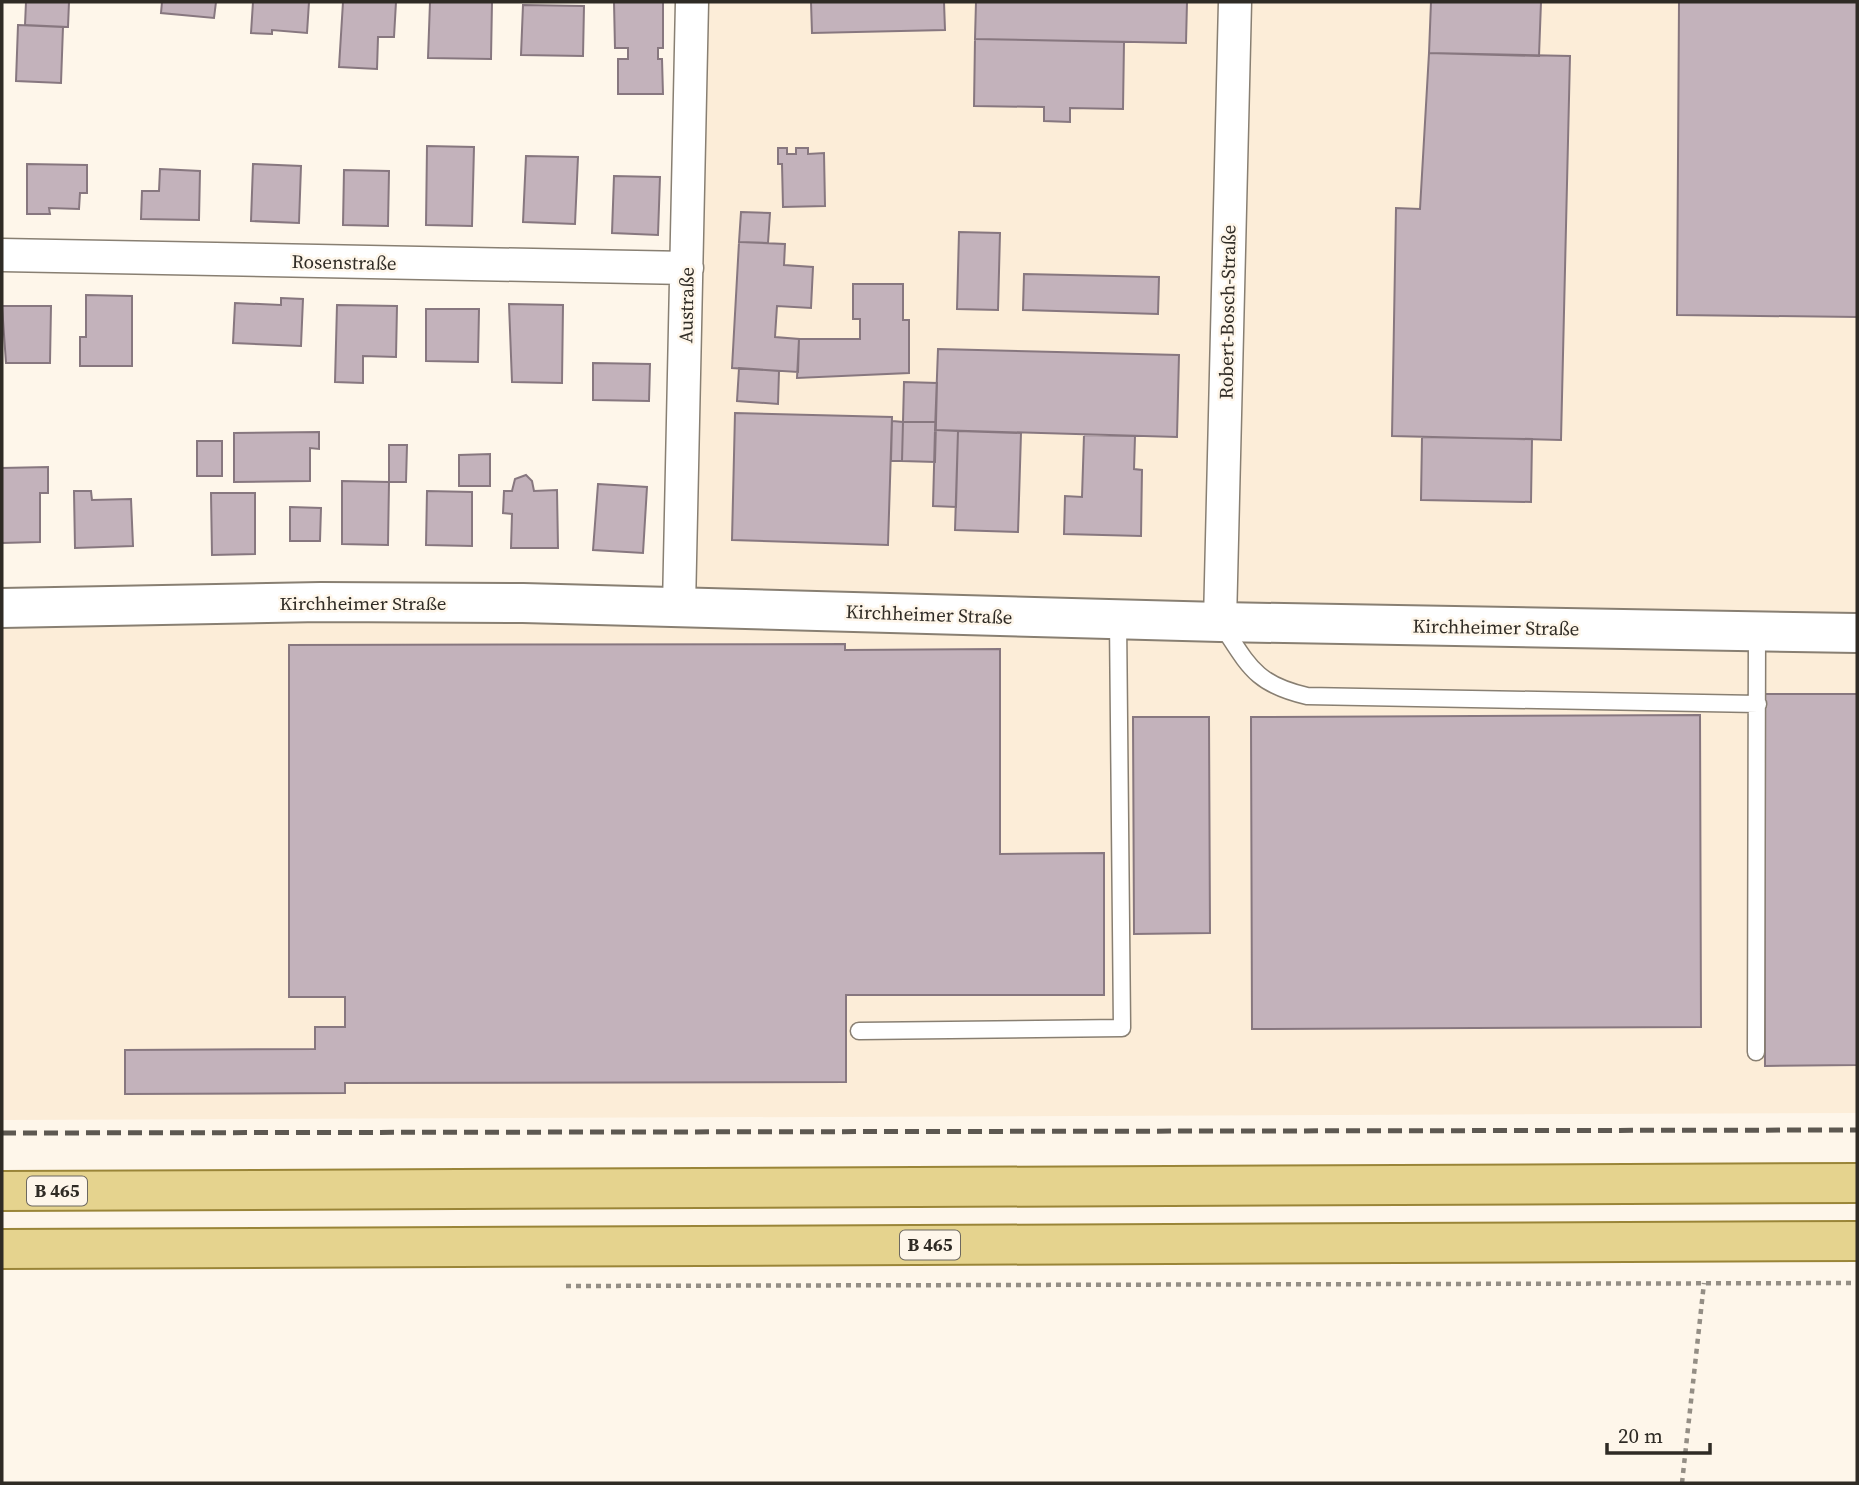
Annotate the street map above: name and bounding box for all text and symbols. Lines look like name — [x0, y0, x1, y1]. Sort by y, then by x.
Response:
street label: Robert-Bosch-Straße — [1212, 224, 1242, 400]
street label: Rosenstraße — [291, 248, 397, 276]
street label: Austraße — [672, 267, 700, 343]
street label: Kirchheimer Straße — [280, 590, 446, 616]
street label: Kirchheimer Straße — [845, 598, 1013, 630]
street label: Kirchheimer Straße — [1412, 613, 1580, 641]
road number: B 465 — [27, 1176, 87, 1206]
road number: B 465 — [900, 1230, 960, 1260]
scale bar — [1607, 1412, 1710, 1456]
text: 20 m — [1618, 1421, 1663, 1450]

